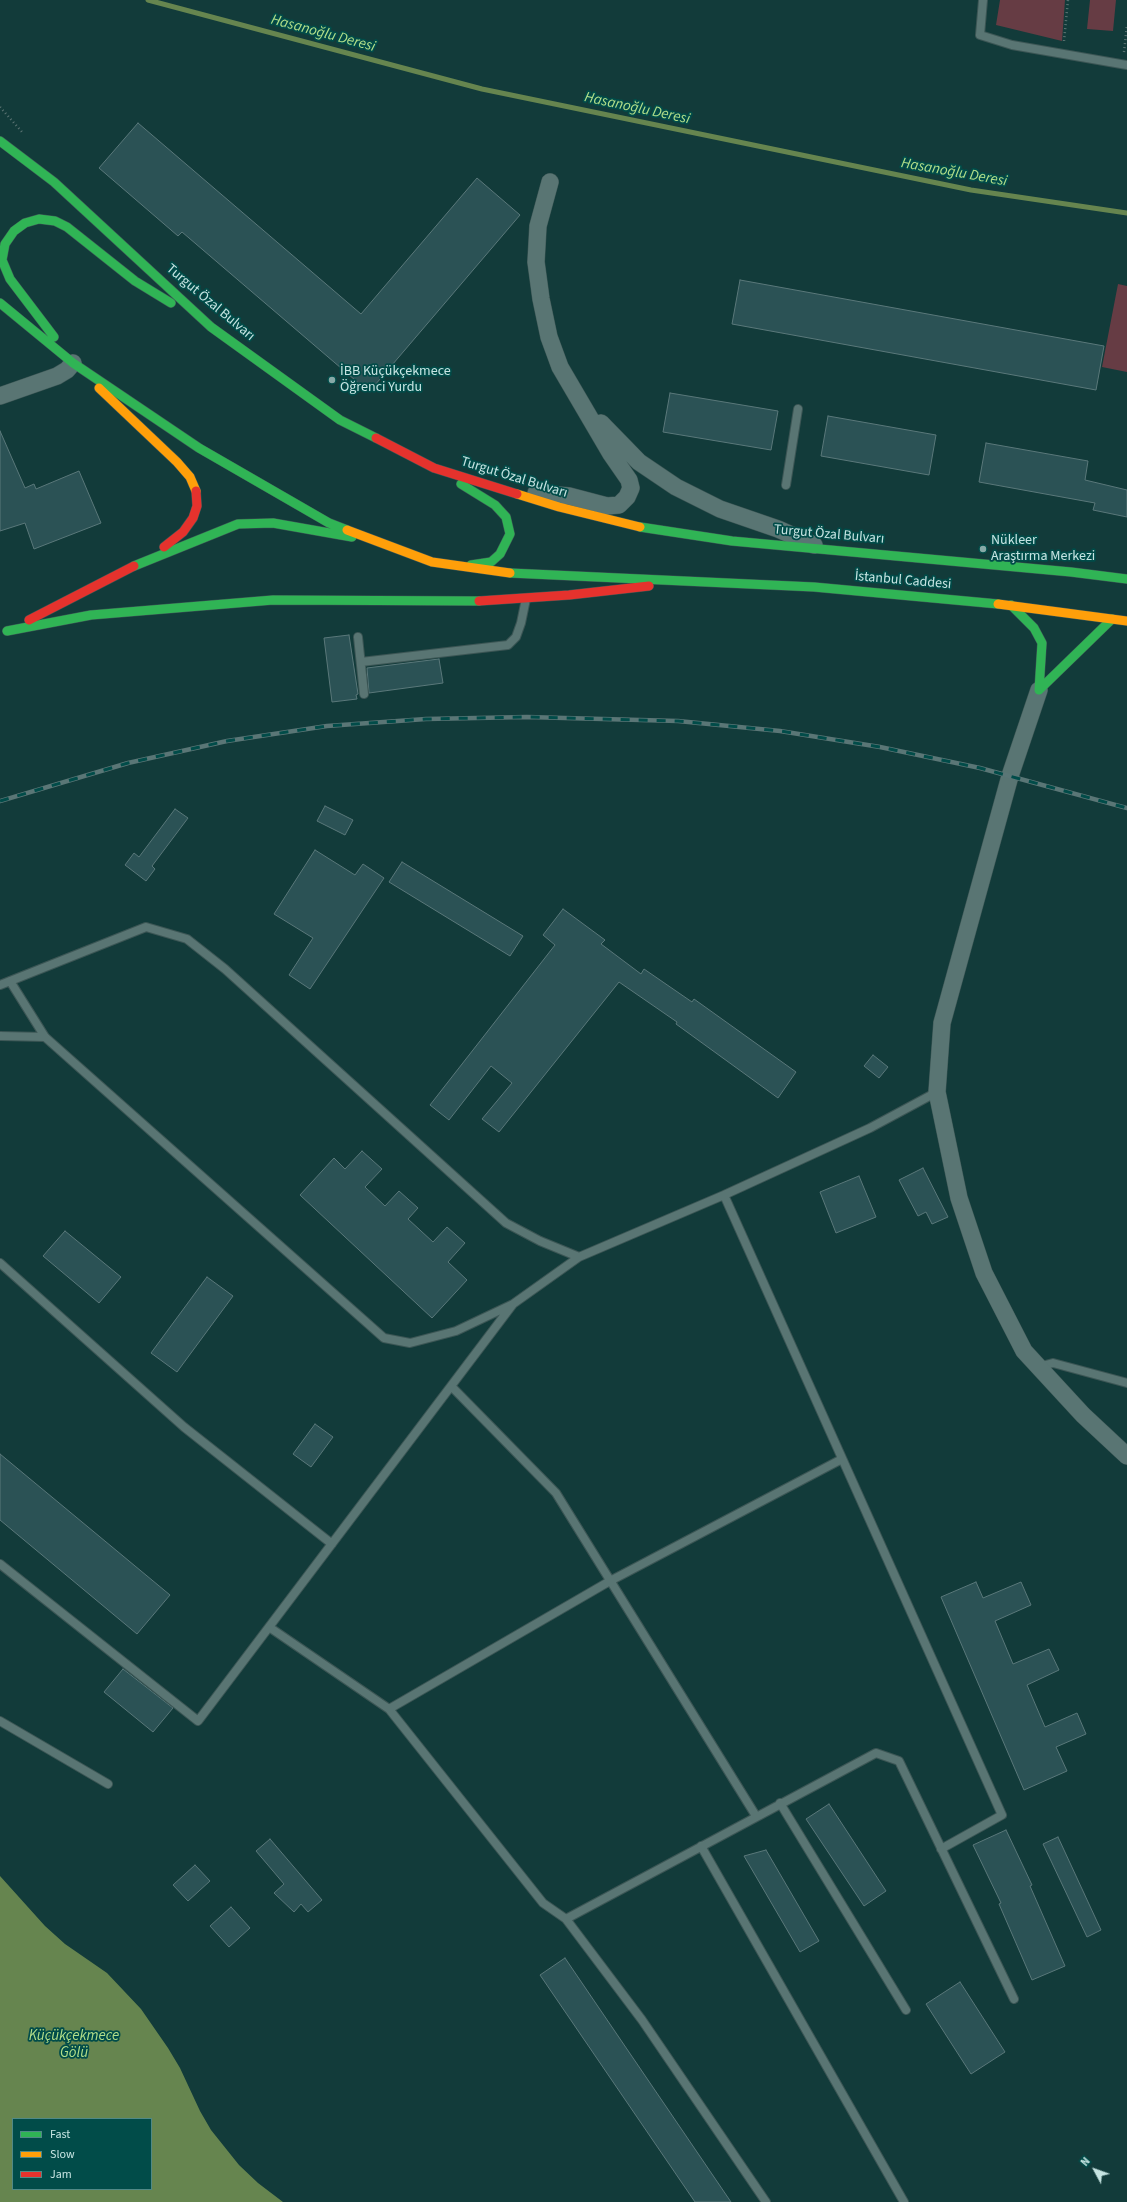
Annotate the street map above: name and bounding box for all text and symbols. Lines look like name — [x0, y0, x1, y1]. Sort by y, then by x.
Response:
water label: Hasanoğlu Deresi — [269, 11, 377, 57]
water label: Hasanoğlu Deresi — [583, 89, 691, 129]
water label: Hasanoğlu Deresi — [900, 155, 1008, 191]
street label: Turgut Özal Bulvarı — [162, 261, 258, 345]
place label: İBB Küçükçekmece Öğrenci Yurdu — [340, 364, 451, 396]
marker: İBB Küçükçekmece Öğrenci Yurdu — [327, 375, 337, 385]
street label: Turgut Özal Bulvarı — [459, 454, 569, 502]
street label: Turgut Özal Bulvarı — [773, 522, 885, 548]
place label: Nükleer Araştırma Merkezi — [991, 533, 1095, 566]
marker: Nükleer Araştırma Merkezi — [978, 544, 988, 554]
street label: İstanbul Caddesi — [854, 568, 952, 594]
water label: Küçükçekmece Gölü — [29, 2028, 119, 2063]
legend — [12, 2118, 152, 2190]
text: Fast — [50, 2126, 70, 2143]
text: Slow — [50, 2146, 75, 2163]
north arrow — [1075, 2150, 1115, 2190]
text: N — [1077, 2154, 1094, 2169]
text: Jam — [50, 2166, 72, 2183]

